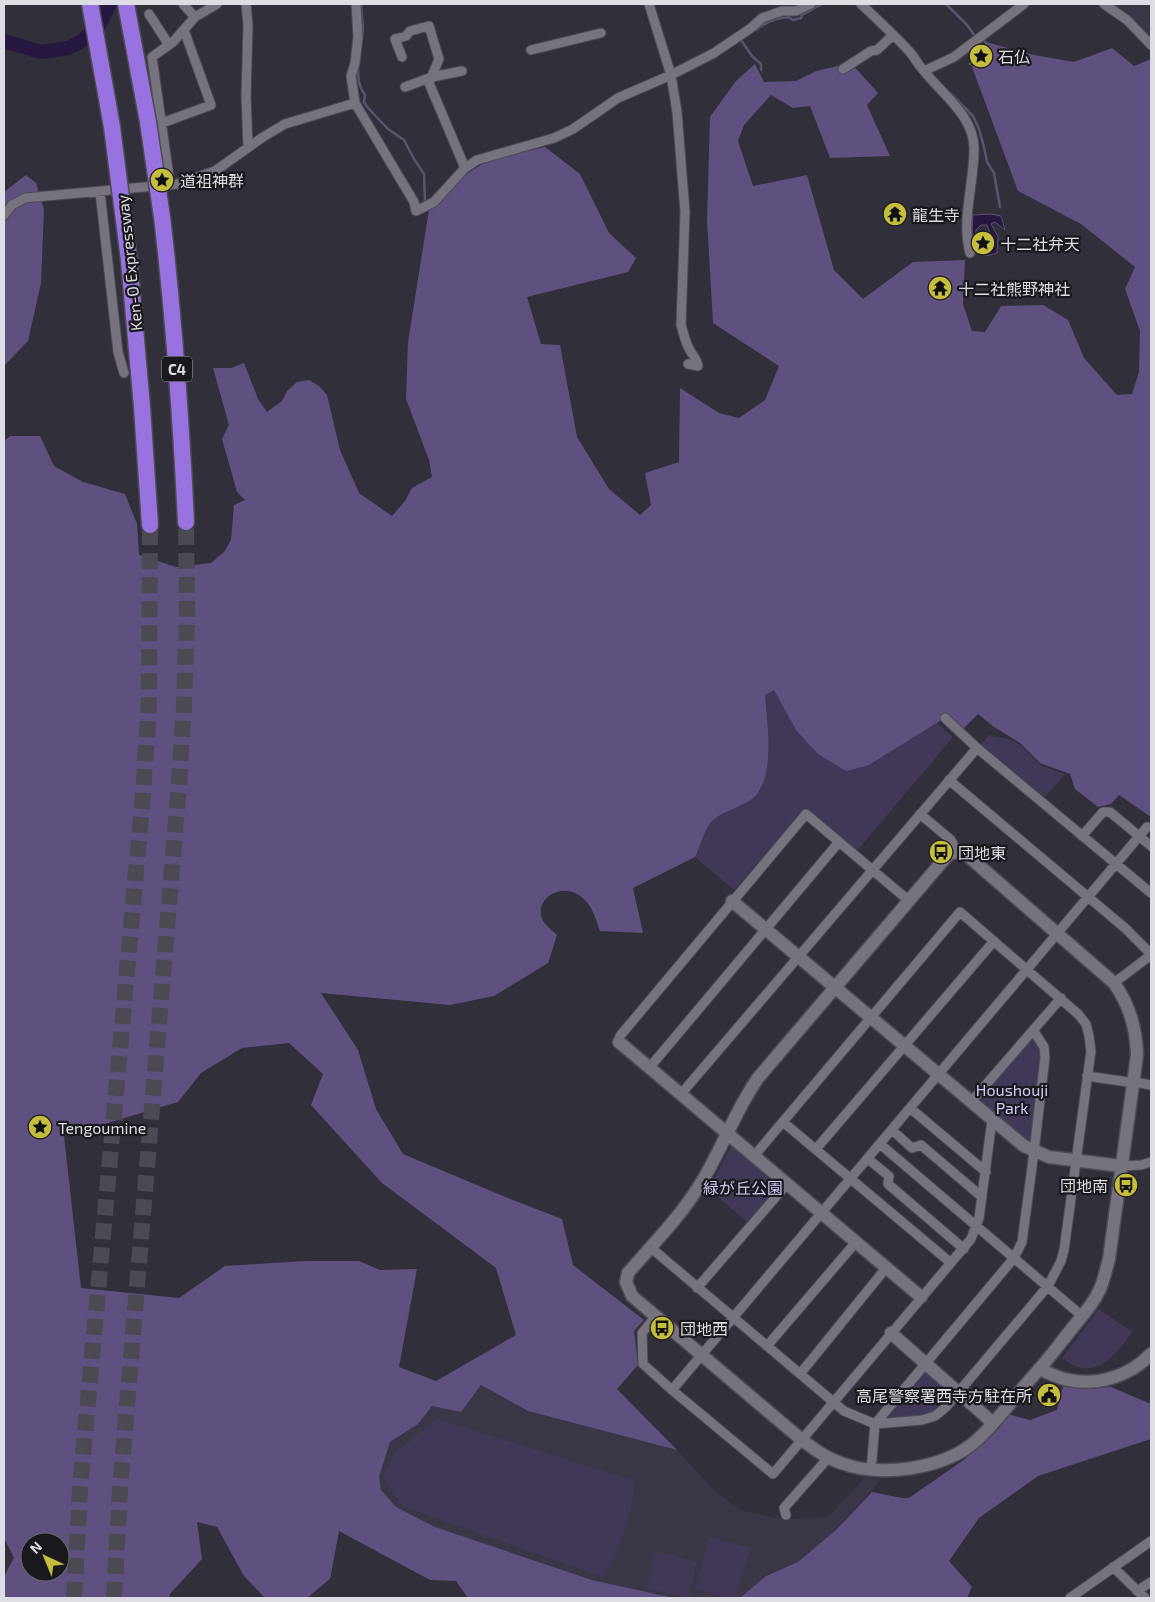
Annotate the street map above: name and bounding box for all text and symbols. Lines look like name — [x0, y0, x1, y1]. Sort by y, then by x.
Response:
place icon: 石仏 — [968, 43, 994, 69]
place label: 石仏 — [998, 47, 1030, 66]
place icon: 道祖神群 — [149, 167, 175, 193]
place label: 道祖神群 — [180, 171, 244, 190]
street label: Ken-O Expressway — [112, 194, 146, 332]
temple icon: 龍生寺 — [882, 201, 908, 227]
place label: 龍生寺 — [912, 205, 960, 224]
place icon: 十二社弁天 — [970, 230, 996, 256]
place label: 十二社弁天 — [1000, 234, 1080, 253]
temple icon: 十二社熊野神社 — [927, 275, 953, 301]
place label: 十二社熊野神社 — [958, 279, 1070, 298]
road number: C4 — [162, 356, 192, 382]
bus stop icon: 団地東 — [928, 839, 954, 865]
place label: 団地東 — [958, 843, 1006, 862]
park label: Houshouji Park — [976, 1080, 1048, 1117]
place icon: Tengoumine — [27, 1114, 53, 1140]
place label: Tengoumine — [58, 1118, 146, 1137]
bus stop icon: 団地南 — [1113, 1172, 1139, 1198]
place label: 団地南 — [1060, 1176, 1108, 1195]
park label: 緑が丘公園 — [703, 1178, 783, 1197]
bus stop icon: 団地西 — [649, 1315, 675, 1341]
place label: 団地西 — [680, 1319, 728, 1338]
public building icon: 高尾警察署西寺方駐在所 — [1036, 1382, 1062, 1408]
place label: 高尾警察署西寺方駐在所 — [856, 1386, 1032, 1405]
north arrow — [20, 1532, 70, 1582]
text: N — [26, 1538, 45, 1557]

